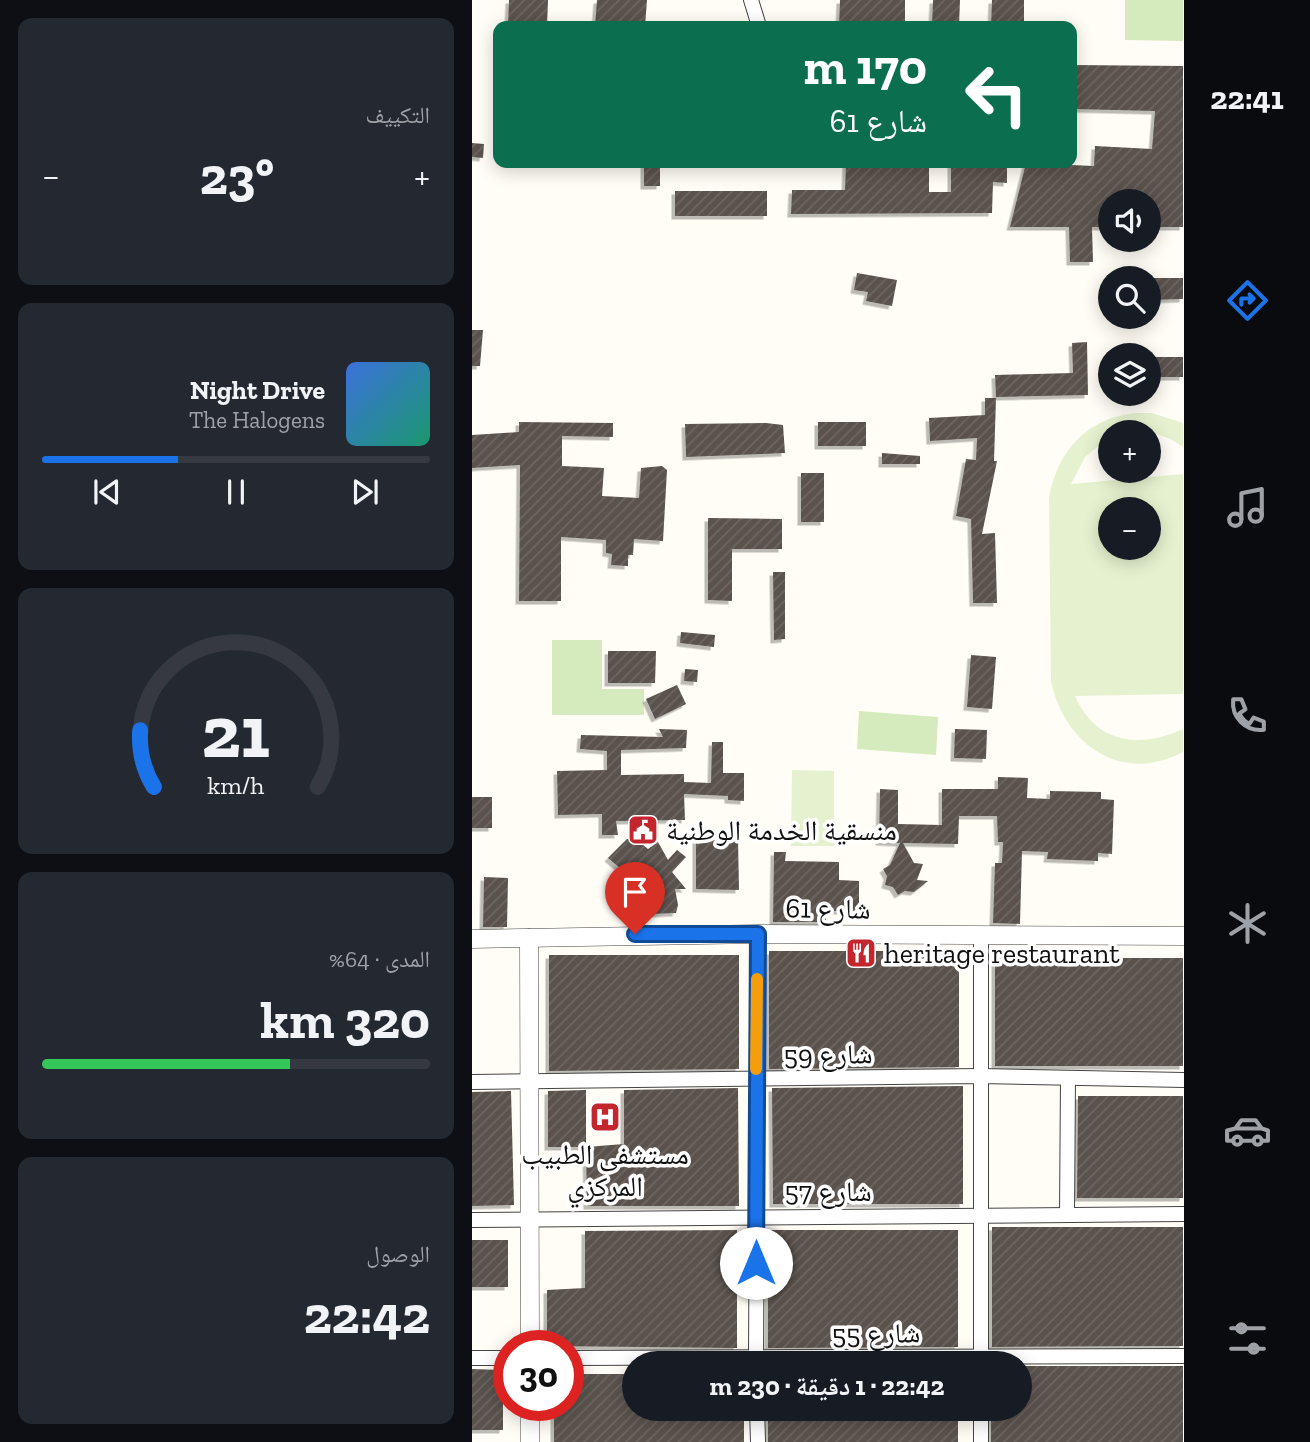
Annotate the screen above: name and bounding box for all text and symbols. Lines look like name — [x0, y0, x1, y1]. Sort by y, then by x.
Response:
text: 170 m — [804, 38, 927, 97]
icon: left — [951, 49, 1042, 140]
text: 22:41 — [1210, 79, 1284, 117]
text: التكييف — [365, 101, 430, 129]
text: شارع 61 — [830, 102, 927, 140]
text: 23° — [200, 145, 274, 207]
text: − — [42, 153, 60, 199]
text: + — [414, 153, 430, 199]
map controls — [1098, 189, 1161, 560]
button: sound — [1098, 189, 1161, 252]
button: search — [1098, 266, 1161, 329]
icon: directions — [1223, 276, 1272, 325]
button: layers — [1098, 343, 1161, 406]
text: Night Drive — [190, 374, 325, 406]
text: The Halogens — [189, 406, 325, 434]
button: + — [1098, 420, 1161, 483]
icon: previous — [88, 473, 126, 511]
icon: pause — [217, 473, 255, 511]
icon: next — [346, 473, 384, 511]
icon: music — [1223, 483, 1272, 532]
button: − — [1098, 497, 1161, 560]
text: 21 — [202, 688, 270, 776]
icon: phone — [1223, 691, 1272, 740]
text: km/h — [207, 770, 265, 800]
public building icon: منسقية الخدمة الوطنية — [626, 813, 660, 847]
place label: منسقية الخدمة الوطنية — [666, 814, 897, 847]
pin — [605, 862, 665, 934]
icon: arrive — [616, 873, 654, 911]
street label: شارع 61 — [785, 891, 871, 927]
icon: climate — [1223, 899, 1272, 948]
restaurant icon: heritage restaurant — [844, 936, 878, 970]
place label: heritage restaurant — [884, 937, 1120, 970]
text: المدى · 64% — [329, 945, 430, 973]
text: 320 km — [260, 989, 430, 1051]
street label: شارع 59 — [783, 1037, 873, 1073]
hospital icon: مستشفى الطبيب المركزي — [588, 1100, 622, 1134]
icon: car — [1223, 1106, 1272, 1155]
place label: مستشفى الطبيب المركزي — [521, 1138, 689, 1209]
street label: شارع 57 — [784, 1175, 872, 1209]
position arrow — [719, 1226, 793, 1300]
text: الوصول — [366, 1240, 430, 1268]
text: 22:42 — [304, 1284, 430, 1346]
icon: filters — [1223, 1314, 1272, 1363]
street label: شارع 55 — [832, 1316, 920, 1352]
speed limit sign: 30 — [493, 1330, 584, 1421]
text: 22:42 · 1 دقيقة · 230 m — [709, 1370, 945, 1402]

